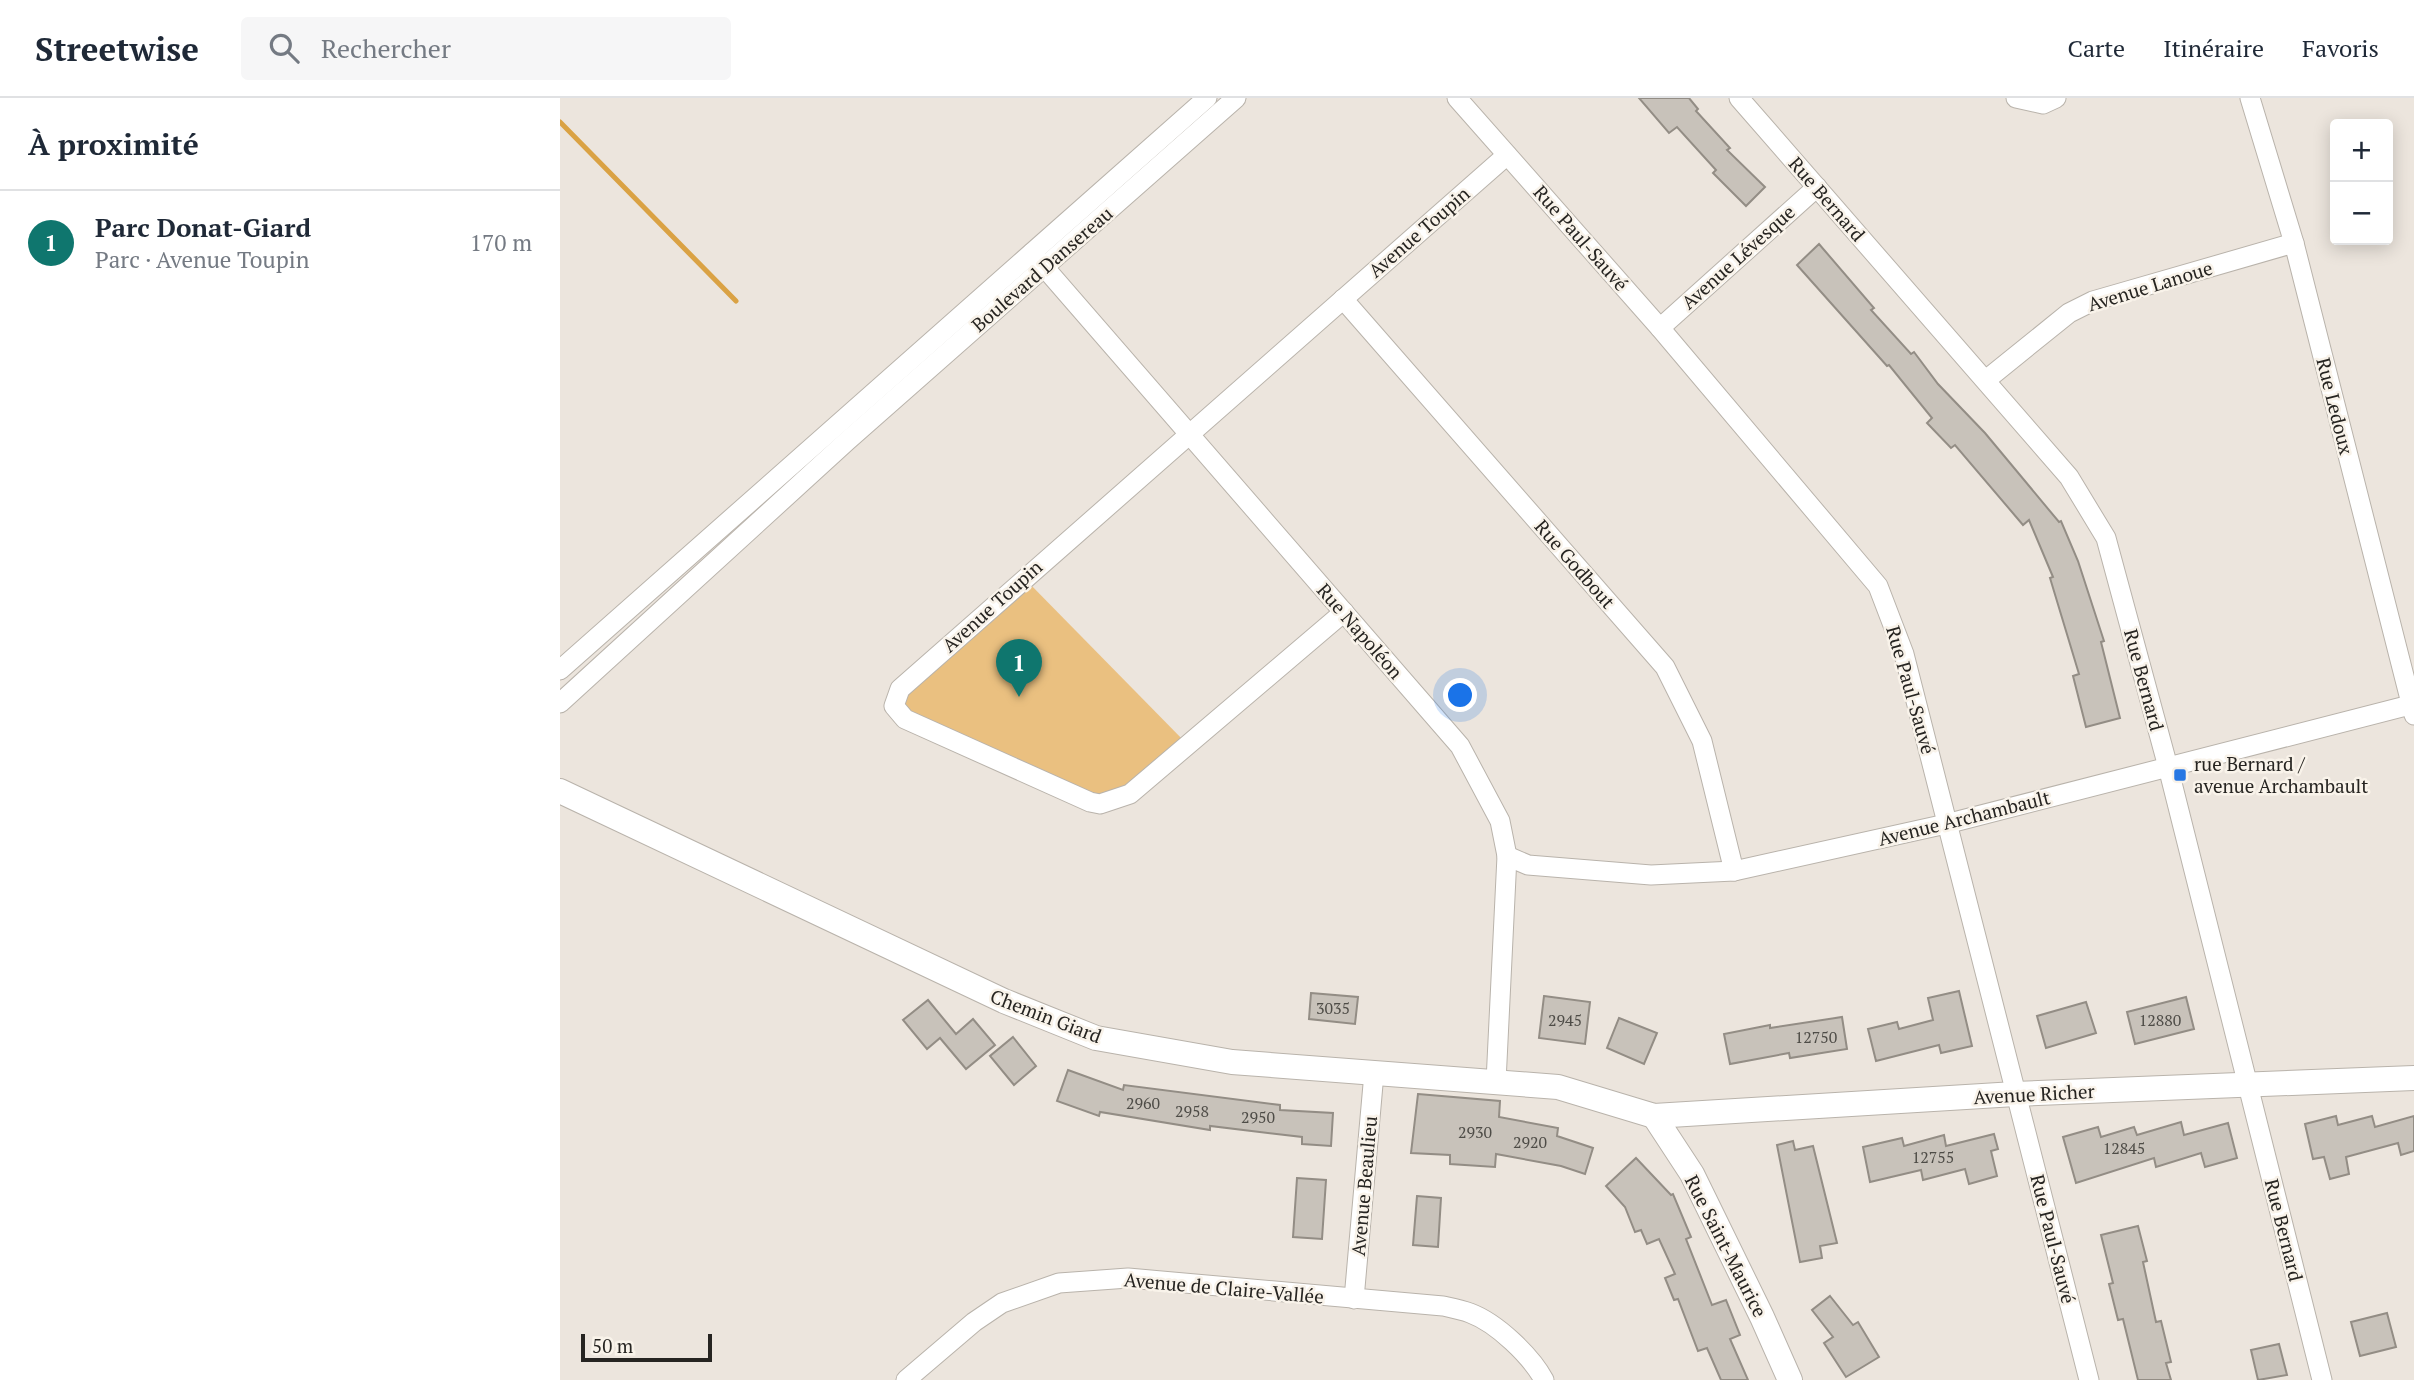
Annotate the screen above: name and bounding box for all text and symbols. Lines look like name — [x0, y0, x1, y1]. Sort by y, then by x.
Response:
search box — [241, 17, 731, 80]
text: Streetwise — [35, 27, 199, 70]
icon: search — [265, 29, 303, 67]
text: Rechercher — [321, 31, 451, 65]
text: Carte — [2067, 32, 2125, 64]
text: Itinéraire — [2163, 32, 2264, 64]
text: Favoris — [2302, 32, 2379, 64]
map controls — [2330, 119, 2393, 245]
button: + — [2330, 119, 2393, 182]
text: À proximité — [28, 124, 199, 164]
street label: Rue Bernard — [1784, 151, 1871, 247]
street label: Rue Paul-Sauvé — [1529, 180, 1634, 296]
street label: Avenue Toupin — [1363, 181, 1475, 283]
button: − — [2330, 182, 2393, 245]
street label: Avenue Lévesque — [1676, 199, 1800, 314]
street label: Boulevard Dansereau — [966, 200, 1118, 337]
text: Parc Donat-Giard — [95, 210, 311, 244]
text: 1 — [45, 227, 58, 258]
text: 170 m — [470, 227, 532, 258]
text: Parc · Avenue Toupin — [95, 244, 309, 275]
street label: Avenue Lanoue — [2084, 255, 2215, 316]
street label: Rue Ledoux — [2311, 355, 2360, 457]
street label: Rue Godbout — [1530, 514, 1621, 613]
street label: Avenue Toupin — [936, 554, 1047, 657]
street label: Rue Napoléon — [1312, 578, 1409, 684]
street label: Rue Paul-Sauvé — [1881, 623, 1942, 757]
street label: Rue Bernard — [2119, 626, 2170, 734]
pin: 1 — [996, 639, 1042, 697]
your location — [1443, 678, 1477, 712]
place label: rue Bernard / avenue Archambault — [2194, 751, 2368, 798]
marker: rue Bernard / avenue Archambault — [2172, 767, 2188, 783]
street label: Avenue Archambault — [1875, 784, 2052, 851]
street label: Chemin Giard — [987, 983, 1106, 1048]
house number: 3035 — [1316, 997, 1350, 1019]
house number: 2945 — [1548, 1009, 1582, 1031]
house number: 12880 — [2139, 1009, 2181, 1031]
house number: 12750 — [1795, 1026, 1837, 1048]
street label: Avenue Richer — [1973, 1078, 2096, 1109]
house number: 2960 — [1126, 1092, 1160, 1114]
house number: 2958 — [1175, 1100, 1209, 1122]
house number: 2950 — [1241, 1106, 1275, 1128]
street label: Avenue Beaulieu — [1345, 1115, 1382, 1257]
house number: 2930 — [1458, 1121, 1492, 1143]
house number: 2920 — [1513, 1131, 1547, 1153]
house number: 12845 — [2103, 1137, 2145, 1159]
house number: 12755 — [1912, 1146, 1954, 1168]
street label: Rue Saint-Maurice — [1680, 1170, 1773, 1321]
street label: Rue Paul-Sauvé — [2025, 1172, 2082, 1306]
street label: Rue Bernard — [2260, 1176, 2309, 1284]
street label: Avenue de Claire-Vallée — [1123, 1266, 1325, 1309]
scale bar — [581, 1331, 712, 1363]
text: 50 m — [592, 1333, 633, 1358]

